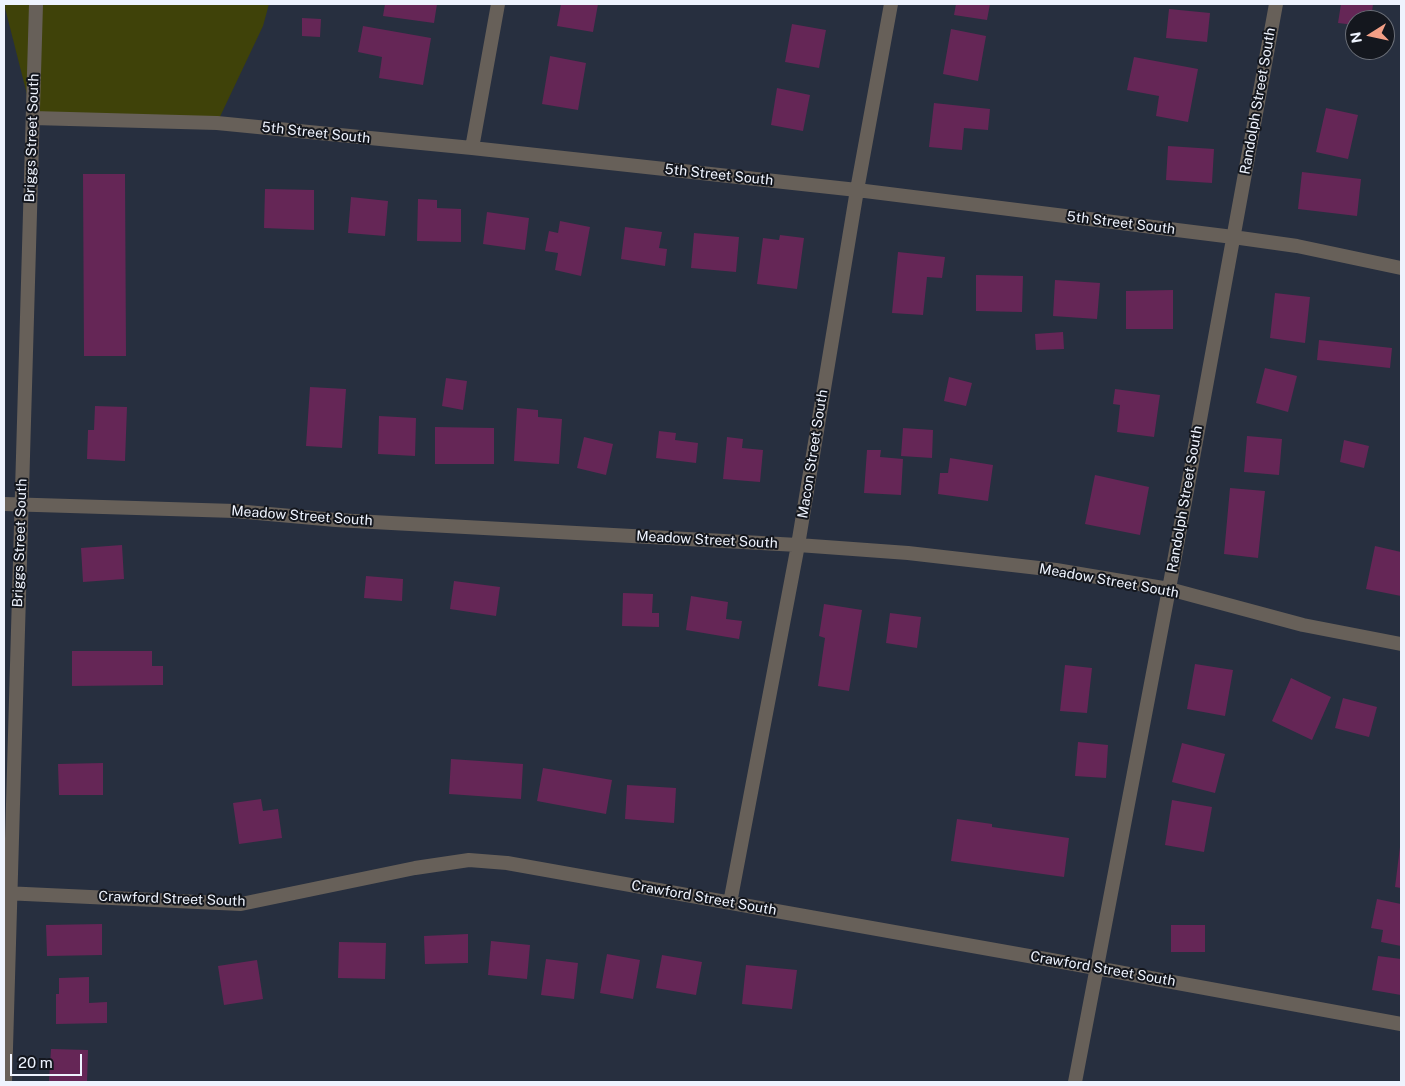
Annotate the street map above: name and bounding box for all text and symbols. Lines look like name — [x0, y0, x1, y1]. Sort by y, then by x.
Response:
north arrow — [1345, 10, 1395, 60]
street label: Randolph Street South — [1237, 26, 1279, 176]
text: N — [1347, 31, 1365, 44]
street label: Briggs Street South — [21, 73, 43, 203]
street label: 5th Street South — [261, 119, 371, 147]
street label: 5th Street South — [664, 161, 774, 189]
street label: 5th Street South — [1066, 208, 1176, 238]
street label: Macon Street South — [795, 388, 831, 520]
street label: Randolph Street South — [1164, 424, 1206, 574]
street label: Briggs Street South — [9, 478, 31, 608]
street label: Meadow Street South — [231, 503, 373, 529]
street label: Meadow Street South — [636, 528, 778, 552]
street label: Meadow Street South — [1038, 560, 1180, 602]
street label: Crawford Street South — [630, 877, 778, 919]
street label: Crawford Street South — [98, 888, 246, 910]
street label: Crawford Street South — [1029, 948, 1177, 990]
scale bar — [12, 1044, 85, 1076]
text: 20 m — [18, 1054, 53, 1071]

